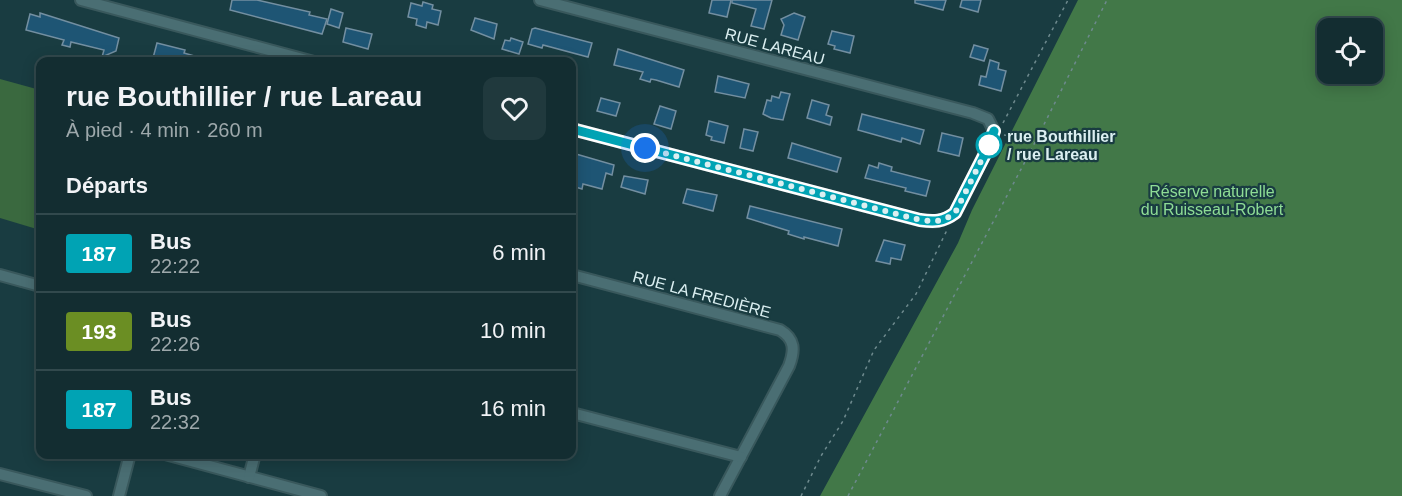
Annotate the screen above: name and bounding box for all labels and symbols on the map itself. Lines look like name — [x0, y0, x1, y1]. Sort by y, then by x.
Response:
street label: RUE LAREAU — [723, 25, 826, 68]
place label: rue Bouthillier / rue Lareau — [1007, 128, 1115, 163]
marker: rue Bouthillier / rue Lareau — [976, 132, 1002, 158]
your location — [630, 133, 660, 163]
park label: Réserve naturelle du Ruisseau-Robert — [1141, 183, 1284, 218]
street label: RUE LA FREDIÈRE — [631, 267, 773, 321]

